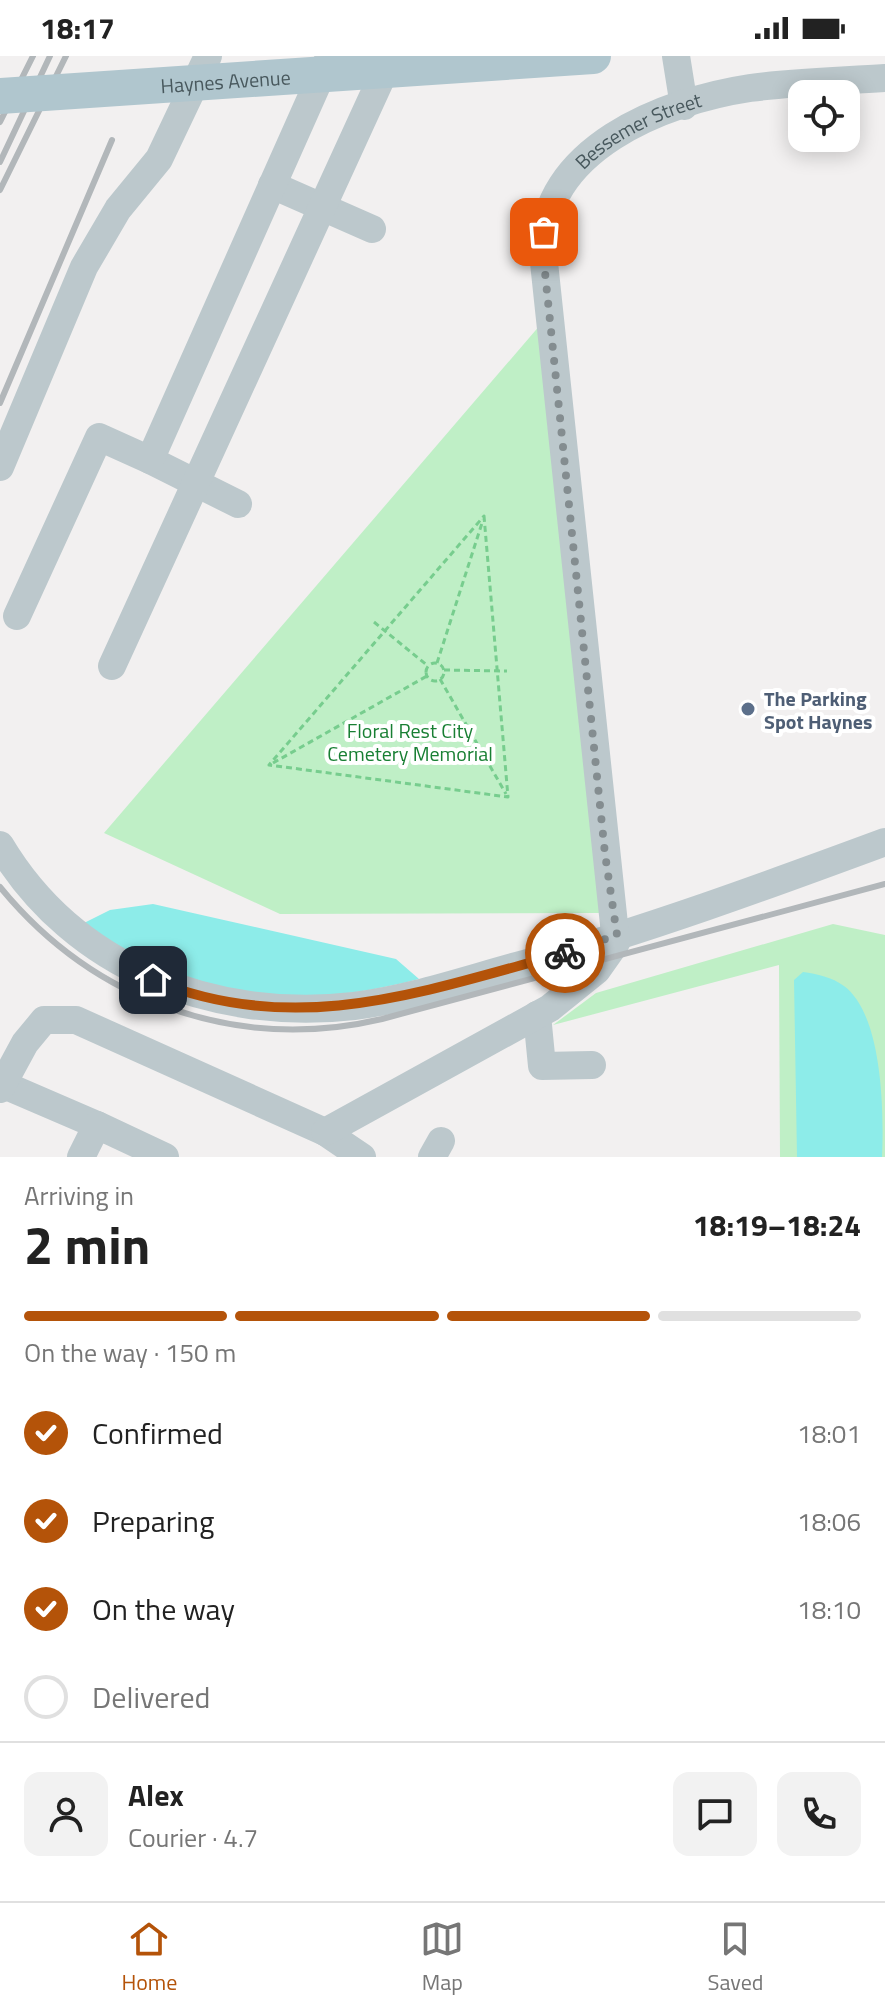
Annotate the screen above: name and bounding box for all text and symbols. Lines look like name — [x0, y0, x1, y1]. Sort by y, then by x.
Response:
text: 18:17 — [40, 5, 115, 51]
street label: Haynes Avenue — [159, 61, 292, 101]
map controls — [788, 80, 860, 152]
button: locate — [788, 80, 860, 152]
street label: Bessemer Street — [567, 84, 705, 176]
pin — [510, 198, 578, 266]
icon: bag — [522, 210, 566, 254]
place label: The Parking Spot Haynes — [764, 683, 872, 737]
marker: The Parking Spot Haynes — [739, 700, 757, 718]
park label: Floral Rest City Cemetery Memorial — [327, 715, 493, 769]
courier — [525, 913, 605, 993]
icon: bike — [543, 931, 587, 975]
pin — [119, 946, 187, 1014]
icon: home — [131, 958, 175, 1002]
text: Arriving in — [24, 1176, 134, 1215]
text: 18:19–18:24 — [693, 1202, 861, 1248]
text: 2 min — [24, 1205, 150, 1284]
text: On the way · 150 m — [24, 1333, 236, 1372]
text: Confirmed — [92, 1410, 223, 1456]
icon: check — [24, 1411, 68, 1455]
text: 18:01 — [797, 1414, 861, 1453]
text: Preparing — [92, 1498, 214, 1544]
icon: check — [24, 1499, 68, 1543]
text: 18:06 — [797, 1502, 861, 1541]
text: On the way — [92, 1586, 235, 1632]
icon: check — [24, 1587, 68, 1631]
text: 18:10 — [797, 1590, 861, 1629]
text: Delivered — [92, 1674, 210, 1720]
button: person — [24, 1772, 108, 1856]
text: Alex — [128, 1772, 184, 1818]
button: chat — [673, 1772, 757, 1856]
button: phone — [777, 1772, 861, 1856]
text: Courier · 4.7 — [128, 1818, 258, 1857]
tab: Home — [122, 1917, 177, 1999]
tab: Map — [420, 1917, 464, 1999]
tab: Saved — [707, 1917, 763, 1999]

